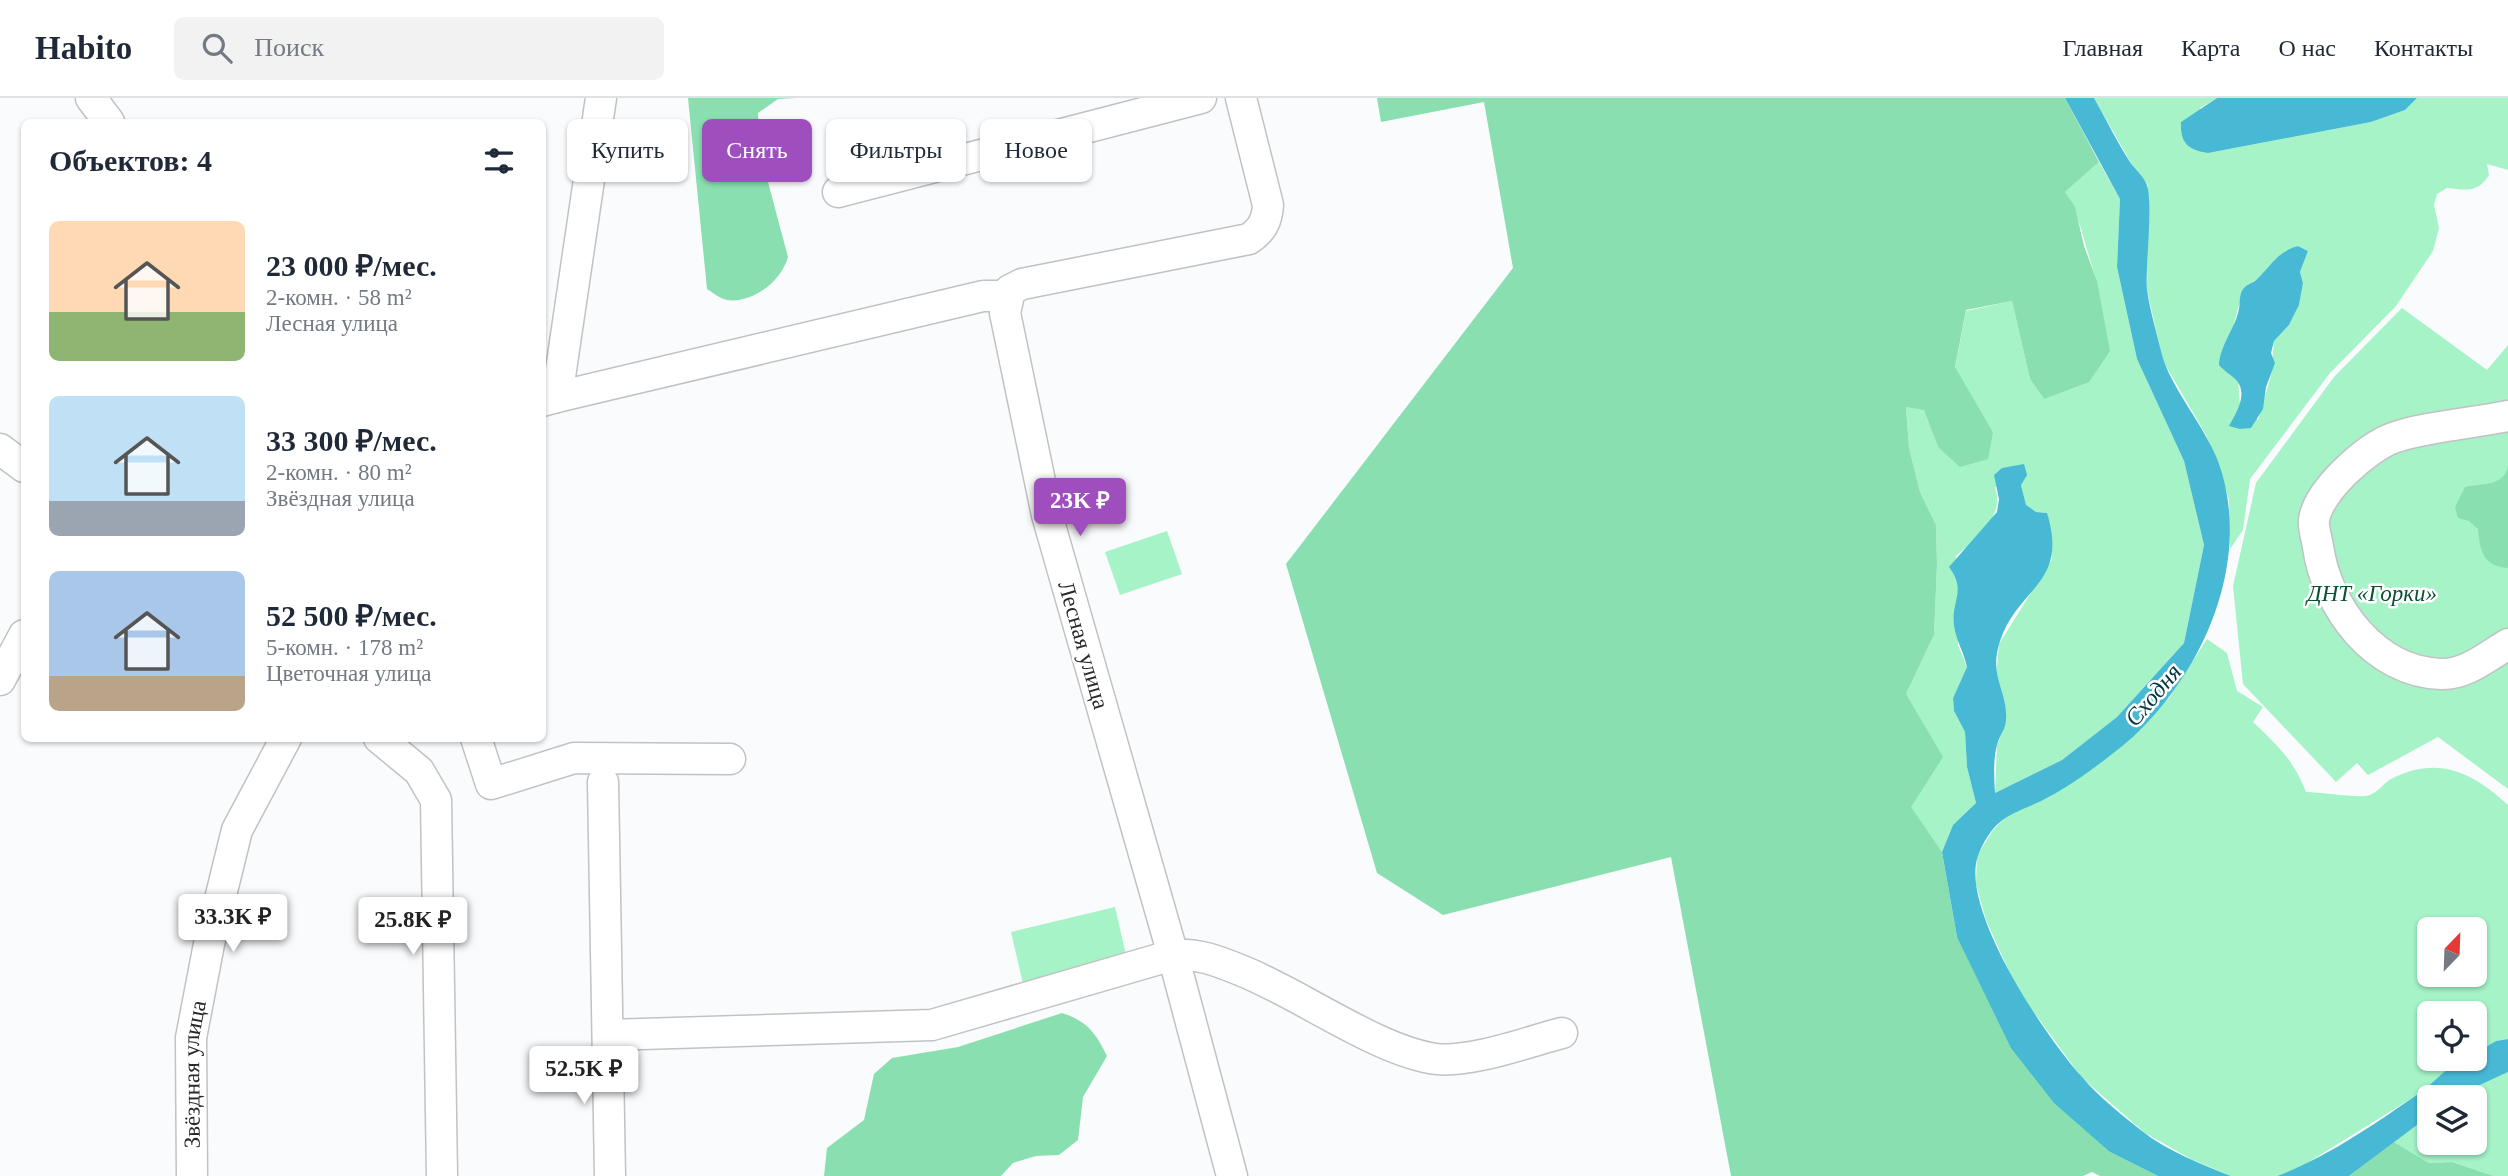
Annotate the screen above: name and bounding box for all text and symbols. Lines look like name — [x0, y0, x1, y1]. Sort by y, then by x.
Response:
search box — [174, 17, 664, 80]
icon: search — [198, 29, 236, 67]
text: Habito — [35, 30, 132, 66]
text: Поиск — [254, 33, 324, 62]
text: Главная — [2062, 35, 2143, 61]
text: Карта — [2181, 35, 2240, 61]
text: О нас — [2278, 35, 2336, 61]
text: Контакты — [2374, 35, 2473, 61]
chip: Купить — [567, 119, 688, 182]
chip: Снять — [702, 119, 812, 182]
chip: Фильтры — [826, 119, 966, 182]
chip: Новое — [980, 119, 1092, 182]
icon: filters — [480, 142, 518, 180]
text: Объектов: 4 — [49, 144, 212, 177]
icon: home — [105, 249, 189, 333]
text: 23 000 ₽/мес. — [266, 249, 437, 282]
text: 2-комн. · 58 m² — [266, 285, 412, 310]
text: Лесная улица — [266, 311, 398, 336]
icon: home — [105, 424, 189, 508]
text: 33 300 ₽/мес. — [266, 424, 437, 457]
text: 2-комн. · 80 m² — [266, 460, 412, 485]
pin: 23K ₽ — [1031, 478, 1129, 538]
text: Звёздная улица — [266, 486, 415, 511]
text: 23K ₽ — [1050, 488, 1110, 513]
street label: Лесная улица — [1053, 578, 1114, 712]
park label: ДНТ «Горки» — [2305, 581, 2437, 606]
icon: home — [105, 599, 189, 683]
text: 52 500 ₽/мес. — [266, 599, 437, 632]
text: 5-комн. · 178 m² — [266, 635, 423, 660]
water label: Сходня — [2120, 659, 2186, 731]
text: Цветочная улица — [266, 661, 431, 686]
pin: 33.3K ₽ — [168, 894, 298, 954]
pin: 25.8K ₽ — [348, 898, 478, 957]
text: 33.3K ₽ — [194, 904, 272, 929]
text: 25.8K ₽ — [374, 907, 452, 932]
north arrow — [2417, 917, 2487, 987]
map controls — [2417, 917, 2487, 1155]
street label: Звёздная улица — [179, 998, 211, 1148]
button: locate — [2417, 1001, 2487, 1071]
pin: 52.5K ₽ — [519, 1046, 649, 1106]
text: 52.5K ₽ — [545, 1056, 623, 1081]
button: layers — [2417, 1085, 2487, 1155]

